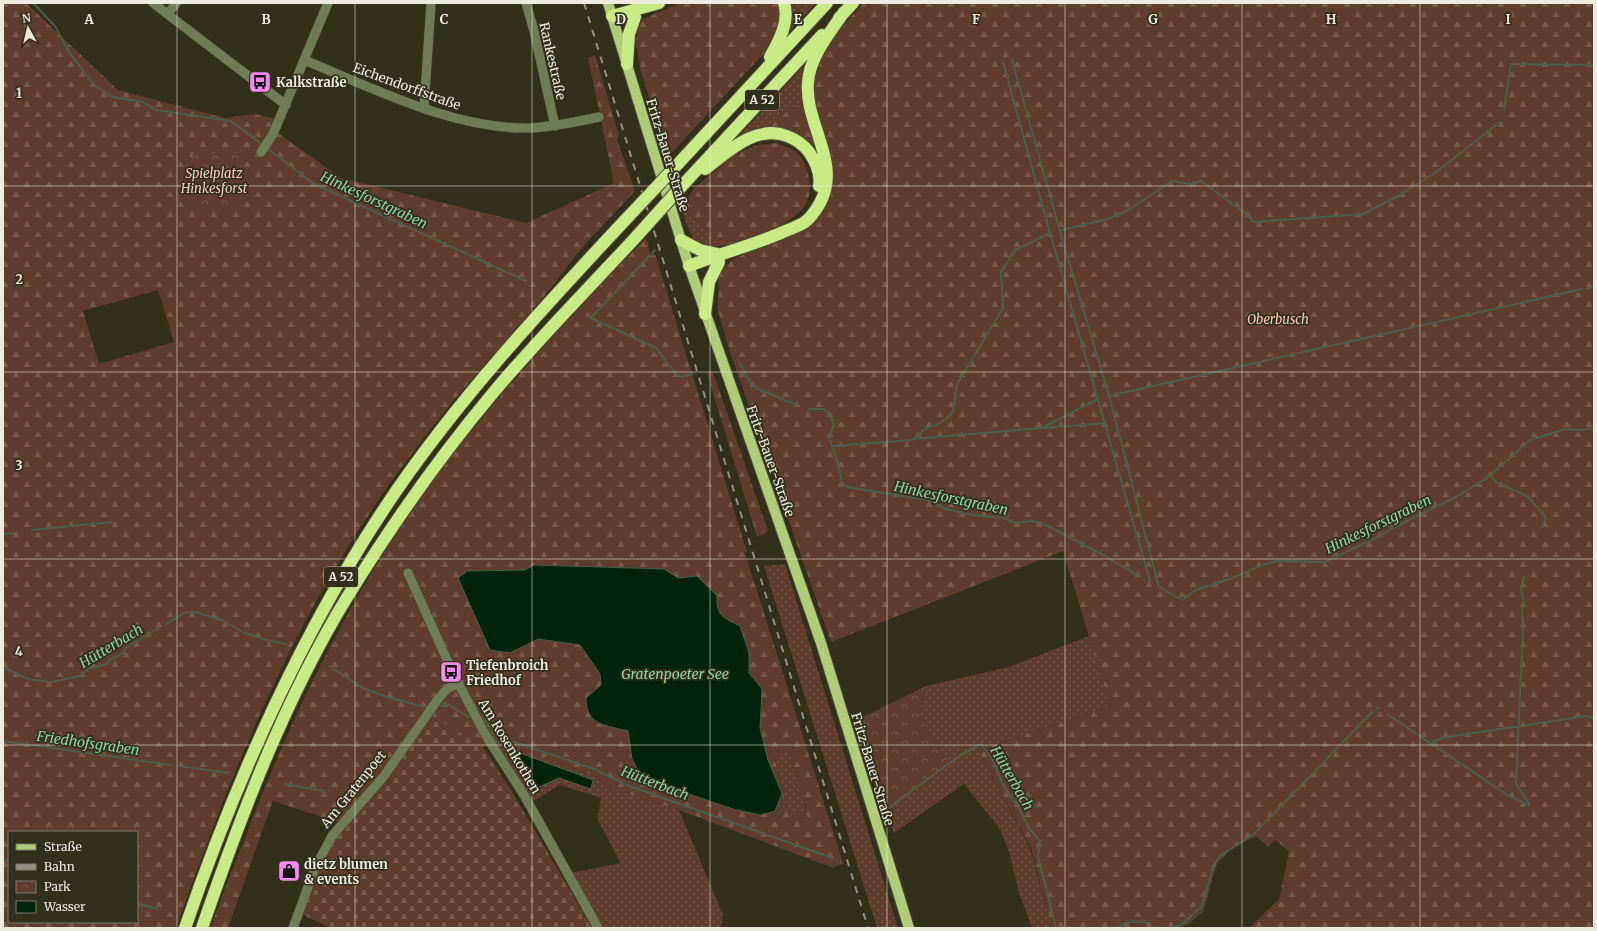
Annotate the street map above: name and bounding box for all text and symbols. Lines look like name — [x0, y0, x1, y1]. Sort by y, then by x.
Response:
north arrow — [8, 8, 48, 48]
text: N — [21, 11, 32, 26]
text: A — [83, 11, 94, 28]
text: B — [261, 11, 271, 28]
text: C — [440, 11, 449, 28]
text: D — [616, 11, 626, 28]
text: E — [794, 11, 803, 28]
text: F — [972, 11, 980, 28]
text: G — [1148, 11, 1158, 28]
text: H — [1326, 11, 1337, 28]
text: I — [1505, 11, 1511, 28]
street label: Rankestraße — [535, 21, 570, 102]
street label: Eichendorffstraße — [351, 59, 463, 114]
bus stop icon: Kalkstraße — [247, 69, 273, 95]
place label: Kalkstraße — [276, 74, 347, 91]
text: 1 — [16, 85, 22, 102]
road number: A 52 — [745, 90, 779, 110]
street label: Fritz-Bauer-Straße — [642, 97, 693, 214]
park label: Spielplatz Hinkesforst — [180, 165, 248, 197]
water label: Hinkesforstgraben — [317, 167, 430, 233]
text: 2 — [15, 271, 23, 288]
park label: Oberbusch — [1247, 311, 1309, 328]
street label: Fritz-Bauer-Straße — [742, 403, 799, 519]
text: 3 — [15, 457, 23, 474]
water label: Hinkesforstgraben — [891, 477, 1010, 519]
water label: Hinkesforstgraben — [1321, 490, 1434, 558]
road number: A 52 — [324, 567, 358, 587]
water label: Hütterbach — [75, 620, 146, 673]
text: 4 — [15, 643, 24, 660]
place label: Tiefenbroich Friedhof — [466, 657, 549, 689]
bus stop icon: Tiefenbroich Friedhof — [438, 659, 464, 685]
water label: Gratenpoeter See — [621, 665, 729, 683]
street label: Am Rosenkothen — [474, 695, 545, 797]
street label: Fritz-Bauer-Straße — [847, 711, 898, 828]
water label: Friedhofsgraben — [34, 727, 141, 759]
water label: Hütterbach — [986, 742, 1038, 813]
street label: Am Gratenpoet — [316, 747, 390, 832]
water label: Hütterbach — [618, 761, 691, 804]
legend — [8, 831, 138, 923]
text: Straße — [44, 839, 82, 854]
place label: dietz blumen & events — [304, 856, 388, 888]
shop icon: dietz blumen & events — [276, 858, 302, 884]
text: Bahn — [44, 859, 75, 874]
text: Park — [44, 879, 71, 894]
text: Wasser — [43, 899, 86, 914]

